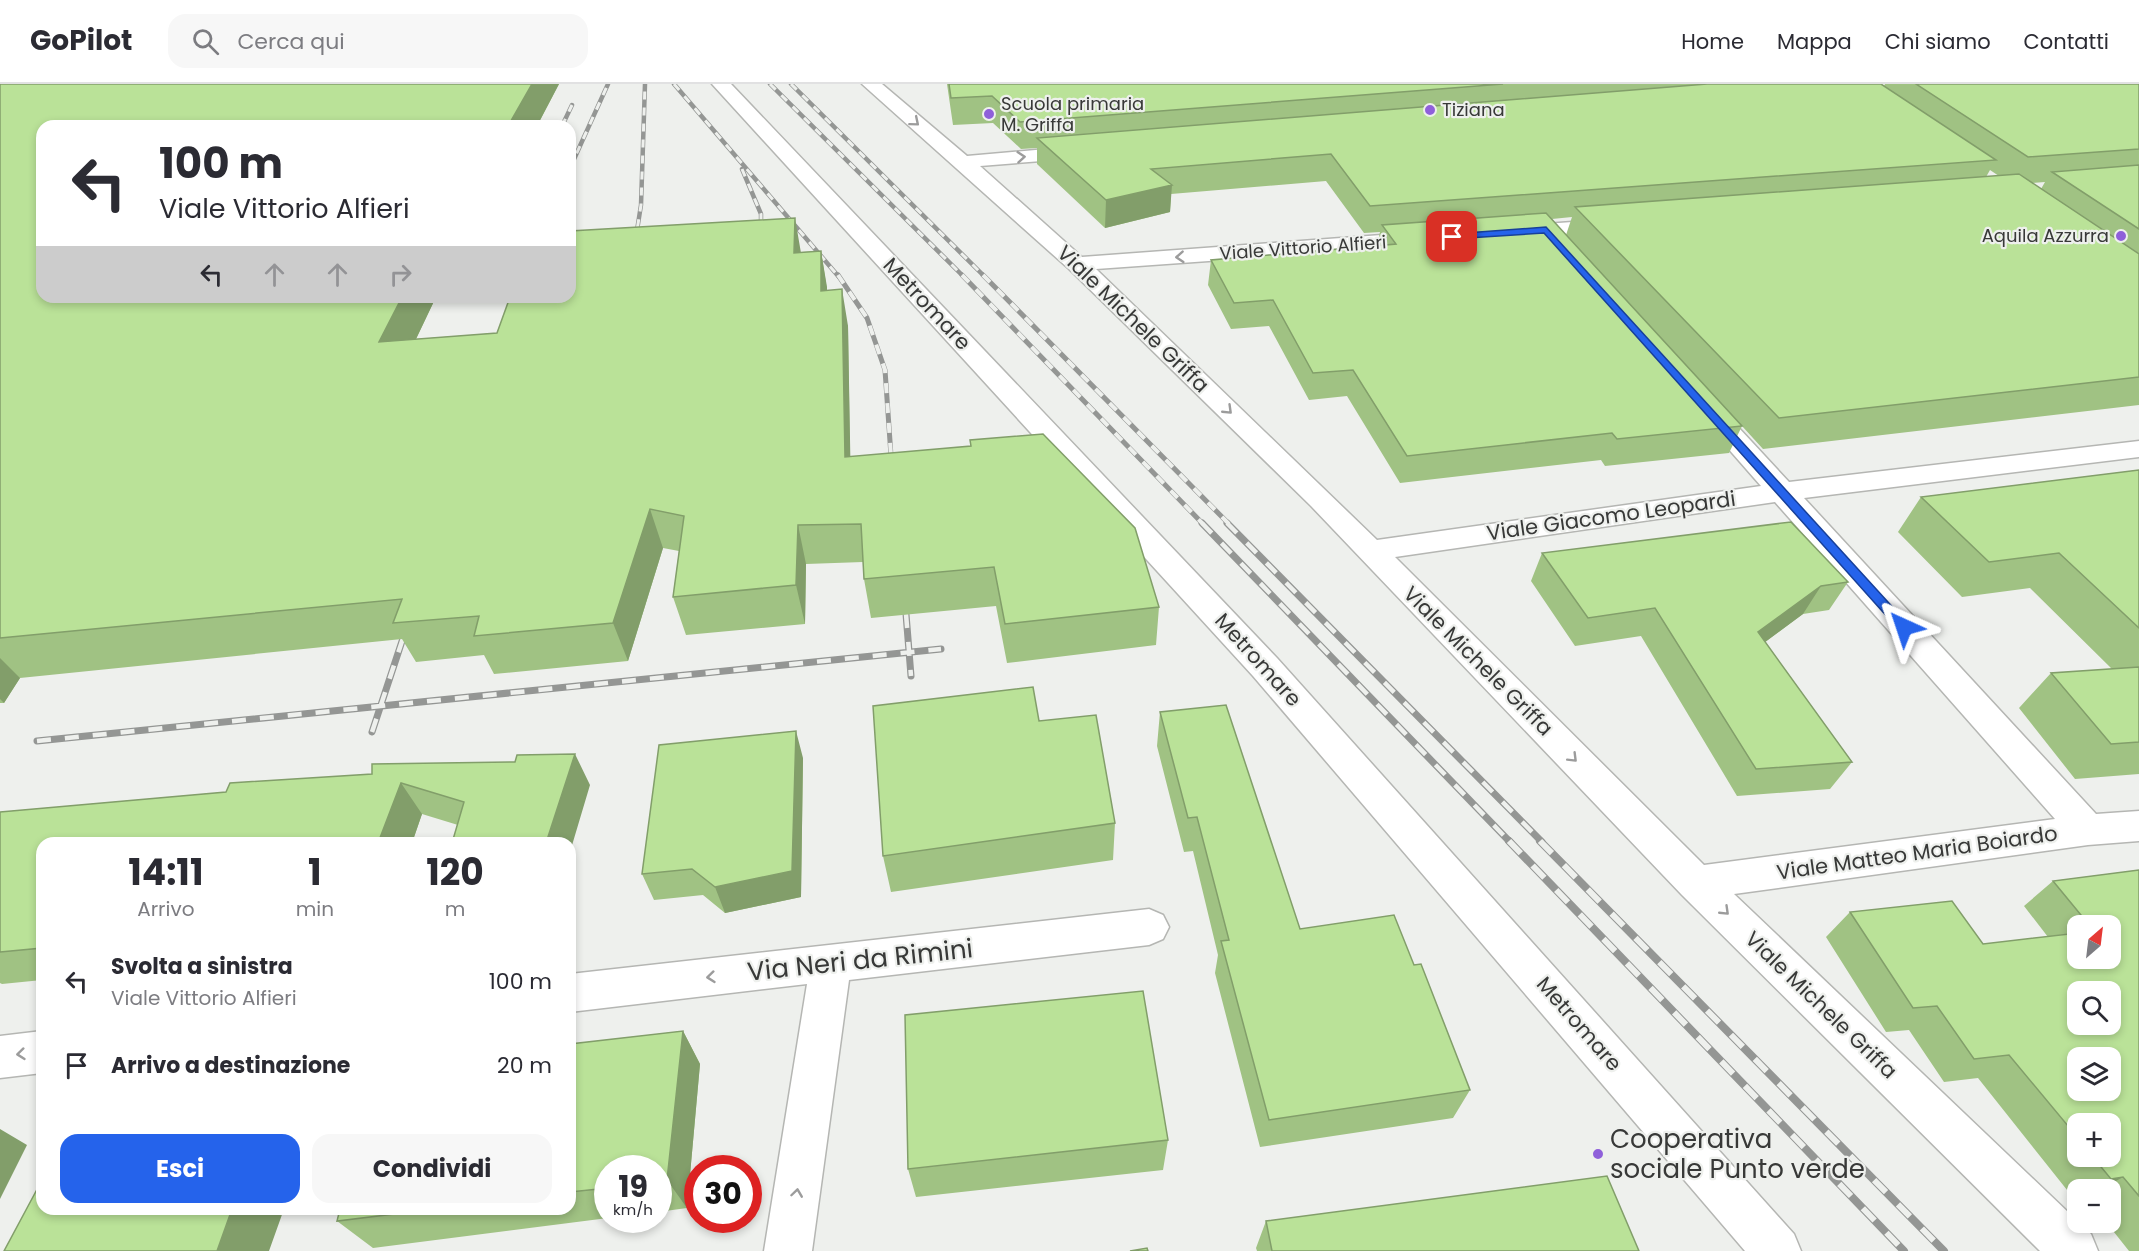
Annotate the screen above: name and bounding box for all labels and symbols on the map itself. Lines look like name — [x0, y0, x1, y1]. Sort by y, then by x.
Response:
place label: Scuola primaria M. Griffa — [1001, 91, 1144, 137]
place label: Tiziana — [1442, 97, 1505, 122]
marker: Tiziana — [1423, 103, 1437, 117]
marker: Scuola primaria M. Griffa — [982, 107, 996, 121]
one-way arrow — [908, 115, 919, 126]
one-way arrow — [1016, 151, 1025, 164]
pin — [1426, 211, 1477, 262]
place label: Aquila Azzurra — [1982, 223, 2109, 248]
street label: Viale Vittorio Alfieri — [1219, 229, 1387, 266]
marker: Aquila Azzurra — [2114, 229, 2128, 243]
street label: Viale Michele Griffa — [1051, 238, 1216, 399]
one-way arrow — [1176, 250, 1185, 263]
street label: Metromare — [877, 251, 978, 356]
one-way arrow — [1221, 403, 1232, 414]
street label: Viale Giacomo Leopardi — [1485, 484, 1737, 547]
street label: Viale Michele Griffa — [1397, 579, 1560, 742]
position arrow — [1872, 595, 1936, 659]
street label: Metromare — [1209, 607, 1308, 713]
one-way arrow — [1565, 750, 1576, 761]
street label: Viale Matteo Maria Boiardo — [1775, 818, 2059, 887]
one-way arrow — [1718, 904, 1728, 915]
north arrow — [2067, 915, 2121, 969]
street label: Viale Michele Griffa — [1739, 924, 1904, 1085]
street label: Via Neri da Rimini — [746, 930, 974, 990]
one-way arrow — [706, 970, 715, 983]
street label: Metromare — [1530, 970, 1629, 1077]
one-way arrow — [16, 1047, 26, 1060]
place label: Cooperativa sociale Punto verde — [1610, 1121, 1865, 1187]
marker: Cooperativa sociale Punto verde — [1591, 1147, 1605, 1161]
speed limit sign: 30 — [684, 1155, 762, 1233]
one-way arrow — [790, 1189, 803, 1199]

